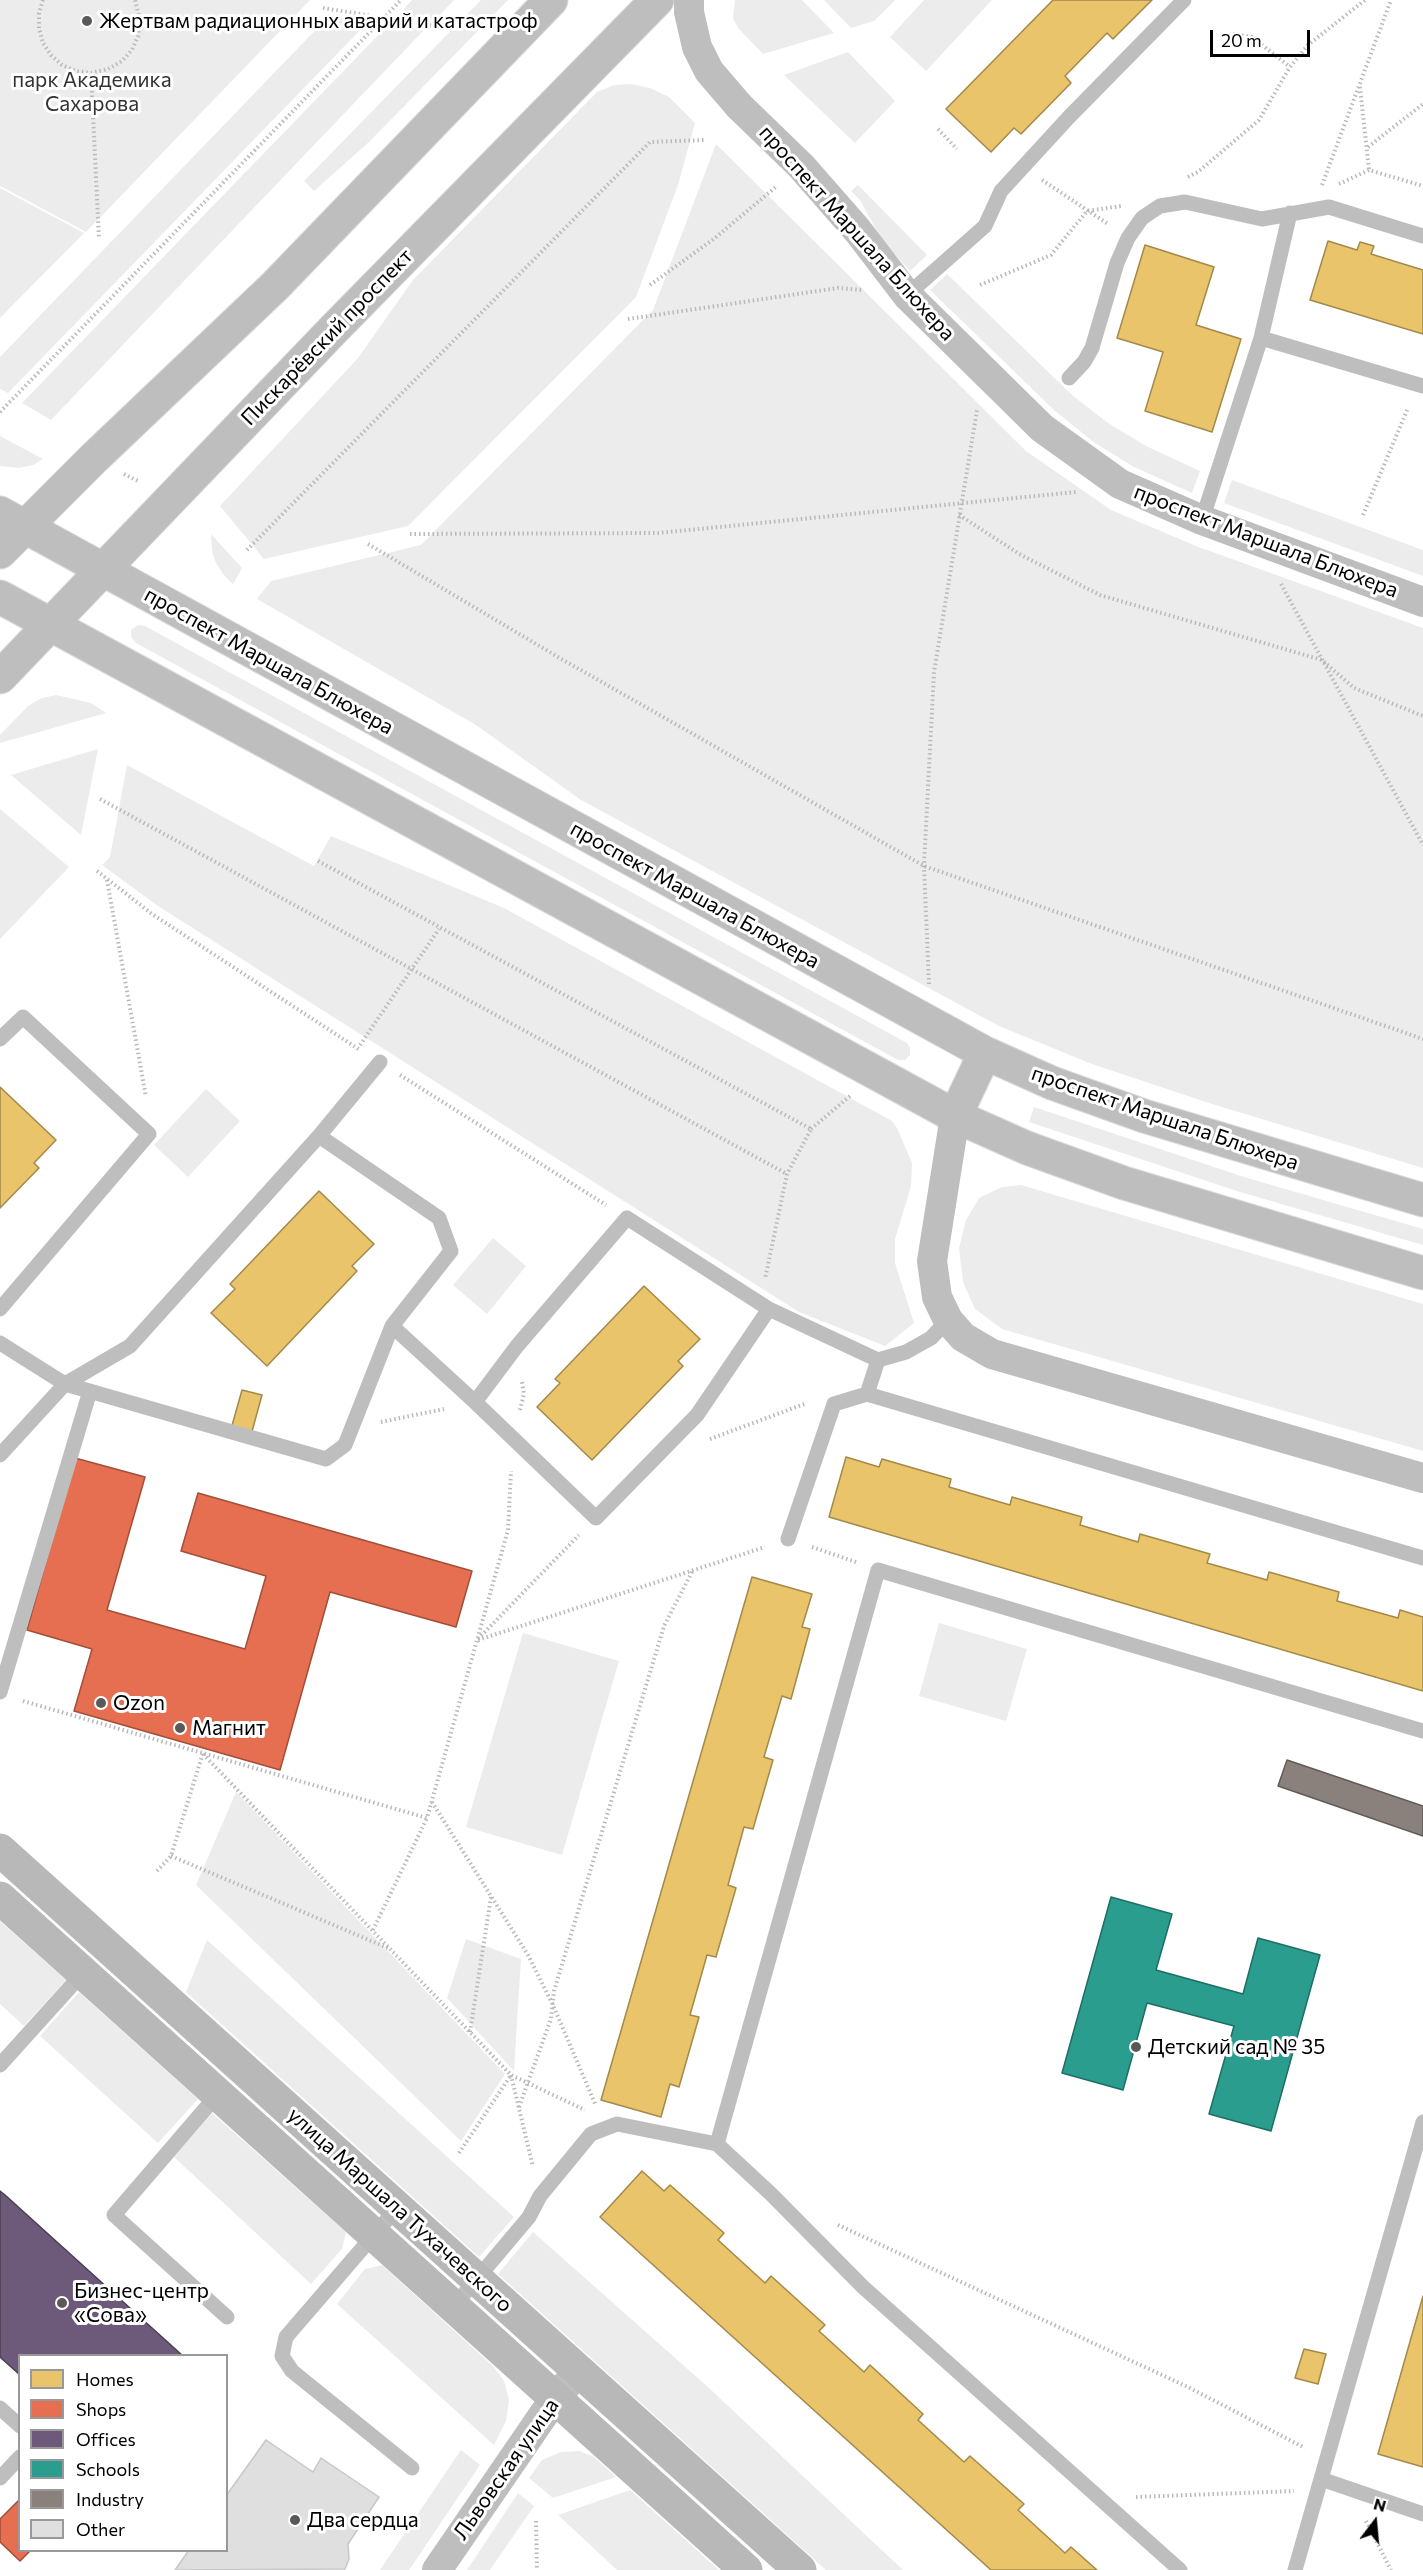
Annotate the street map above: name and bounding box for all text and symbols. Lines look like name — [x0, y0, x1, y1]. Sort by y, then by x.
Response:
place label: Жертвам радиационных аварий и катастроф — [99, 8, 537, 34]
marker: Жертвам радиационных аварий и катастроф — [80, 14, 94, 28]
scale bar — [1213, 18, 1314, 56]
text: 20 m — [1221, 29, 1262, 51]
park label: парк Академика Сахарова — [12, 67, 172, 117]
street label: проспект Маршала Блюхера — [754, 120, 960, 346]
street label: Пискарёвский проспект — [236, 243, 418, 431]
street label: проспект Маршала Блюхера — [1130, 479, 1402, 603]
street label: проспект Маршала Блюхера — [140, 582, 398, 740]
street label: проспект Маршала Блюхера — [566, 816, 824, 974]
street label: проспект Маршала Блюхера — [1028, 1060, 1302, 1176]
place label: Ozon — [113, 1690, 165, 1716]
marker: Ozon — [94, 1696, 108, 1710]
place label: Магнит — [192, 1715, 266, 1741]
marker: Магнит — [173, 1721, 187, 1735]
place label: Детский сад № 35 — [1148, 2034, 1325, 2060]
marker: Детский сад № 35 — [1129, 2040, 1143, 2054]
street label: улица Маршала Тухачевского — [282, 2102, 518, 2318]
place label: Бизнес-центр «Сова» — [74, 2278, 209, 2328]
marker: Бизнес-центр «Сова» — [55, 2296, 69, 2310]
legend — [18, 2354, 228, 2552]
text: Homes — [76, 2368, 134, 2390]
street label: Львовская улица — [448, 2394, 564, 2544]
text: Shops — [76, 2398, 126, 2420]
text: Offices — [76, 2428, 136, 2450]
text: Schools — [76, 2458, 140, 2480]
text: Industry — [76, 2488, 144, 2510]
north arrow — [1345, 2492, 1405, 2552]
text: N — [1372, 2493, 1388, 2515]
place label: Два сердца — [307, 2507, 419, 2533]
marker: Два сердца — [288, 2513, 302, 2527]
text: Other — [76, 2518, 125, 2540]

